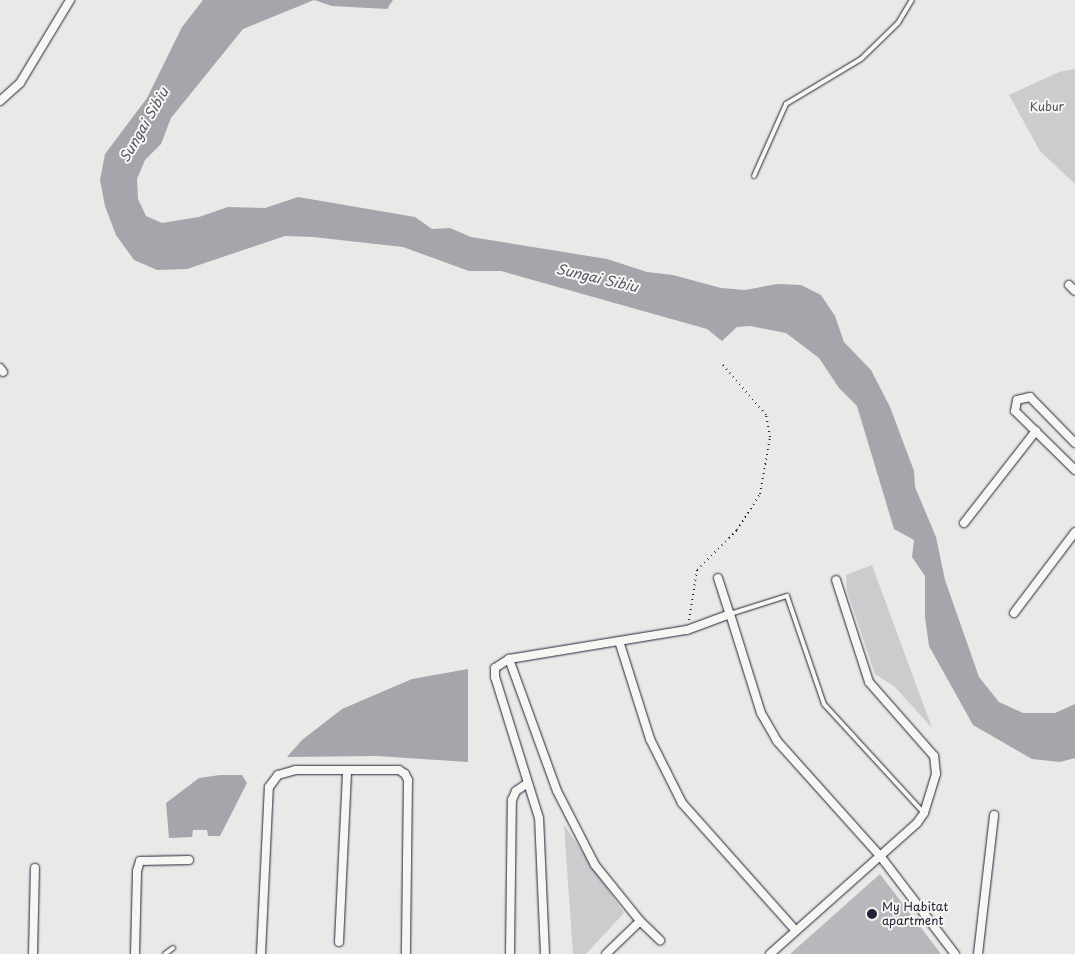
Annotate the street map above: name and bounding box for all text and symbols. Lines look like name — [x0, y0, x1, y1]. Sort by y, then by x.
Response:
water label: Sungai Sibiu — [116, 84, 172, 166]
park label: Kubur — [1030, 100, 1064, 114]
water label: Sungai Sibiu — [554, 260, 640, 296]
place label: My Habitat apartment — [882, 900, 949, 928]
marker: My Habitat apartment — [866, 908, 878, 920]

